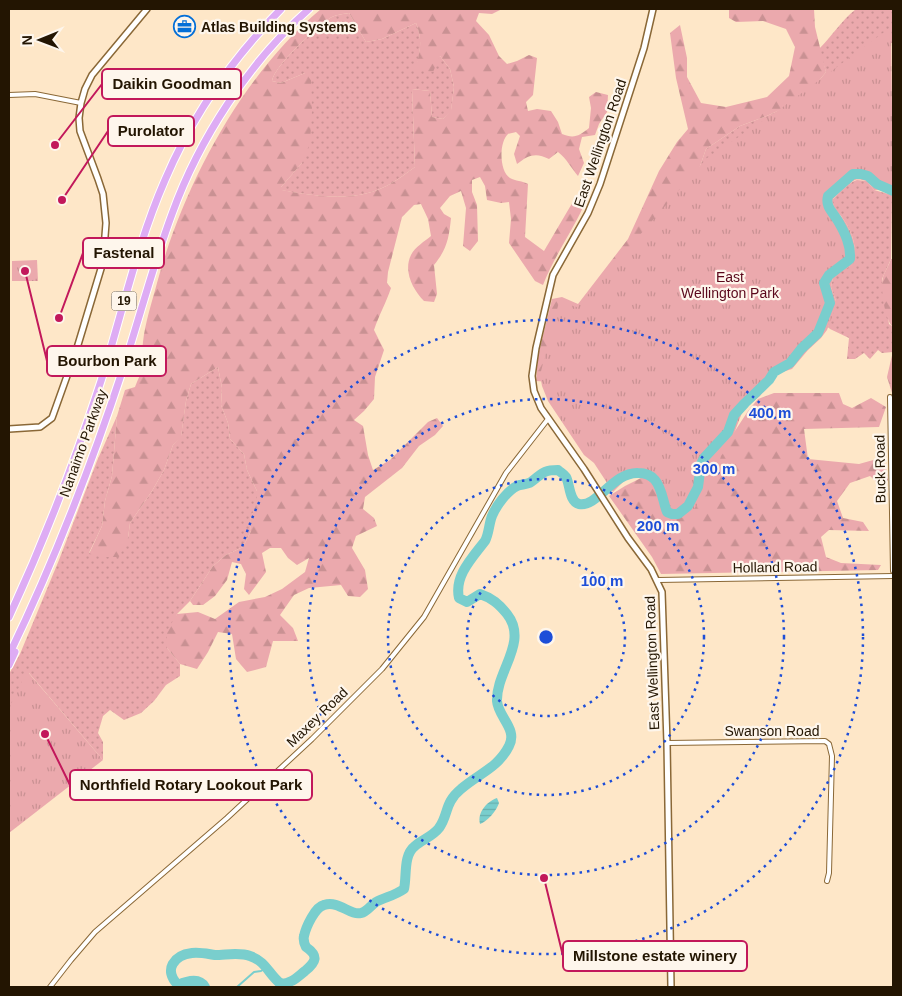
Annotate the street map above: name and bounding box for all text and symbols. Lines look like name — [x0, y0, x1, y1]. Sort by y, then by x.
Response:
north arrow — [15, 15, 65, 65]
office icon: Atlas Building Systems — [173, 15, 197, 39]
place label: Atlas Building Systems — [201, 19, 357, 35]
text: N — [19, 35, 35, 45]
callout: Daikin Goodman — [102, 69, 241, 99]
text: Daikin Goodman — [112, 75, 232, 92]
street label: East Wellington Road — [571, 77, 629, 209]
callout: Purolator — [108, 116, 194, 146]
text: Purolator — [118, 122, 184, 139]
callout: Fastenal — [83, 238, 164, 268]
text: Fastenal — [94, 244, 154, 261]
park label: East Wellington Park — [681, 269, 780, 301]
road number: 19 — [112, 292, 136, 310]
callout: Bourbon Park — [47, 346, 166, 376]
text: Bourbon Park — [57, 352, 157, 369]
street label: Nanaimo Parkway — [56, 387, 110, 499]
text: 400 m — [749, 404, 791, 421]
street label: Buck Road — [871, 435, 889, 503]
text: 300 m — [693, 460, 735, 477]
text: 200 m — [637, 517, 679, 534]
street label: Holland Road — [732, 558, 818, 576]
text: 100 m — [581, 572, 623, 589]
street label: East Wellington Road — [642, 596, 662, 730]
centre of rings — [537, 628, 555, 646]
street label: Maxey Road — [283, 684, 351, 750]
street label: Swanson Road — [725, 723, 819, 739]
callout: Northfield Rotary Lookout Park — [70, 770, 312, 800]
text: Northfield Rotary Lookout Park — [80, 776, 303, 793]
callout: Millstone estate winery — [563, 941, 747, 971]
text: Millstone estate winery — [573, 947, 738, 964]

